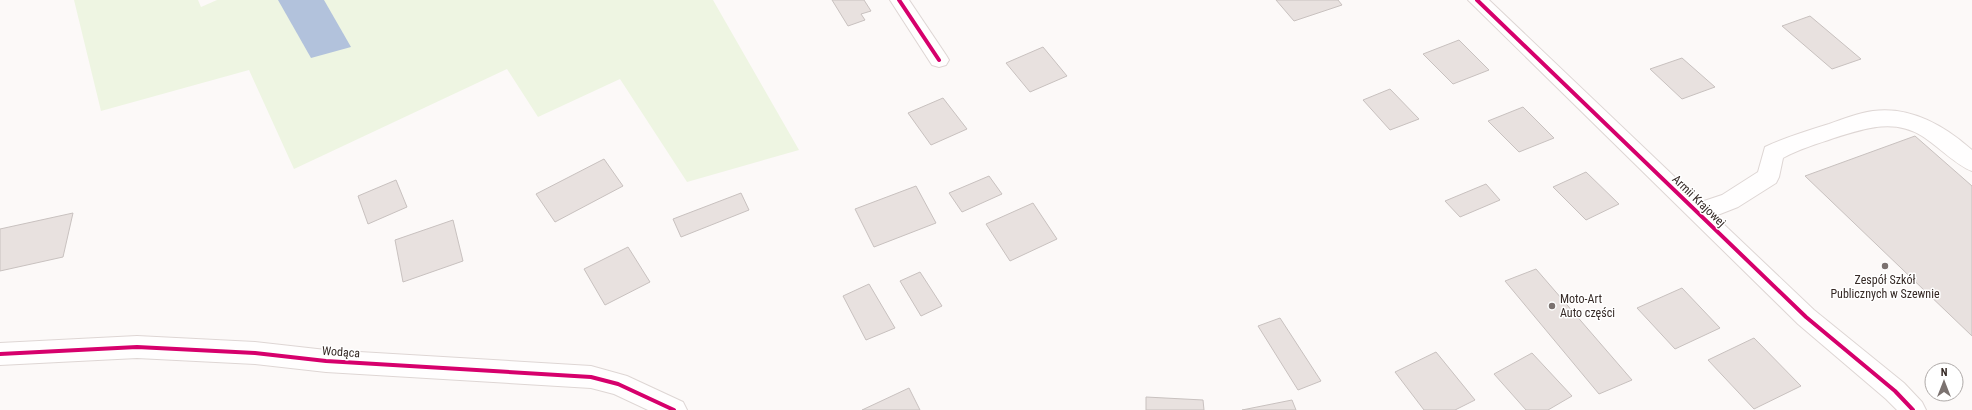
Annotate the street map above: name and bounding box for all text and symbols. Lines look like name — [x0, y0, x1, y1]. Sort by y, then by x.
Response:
street label: Armii Krajowej — [1670, 172, 1728, 230]
marker: Zespół Szkół Publicznych w Szewnie — [1880, 261, 1890, 271]
place label: Zespół Szkół Publicznych w Szewnie — [1830, 273, 1940, 301]
place label: Moto-Art Auto części — [1560, 292, 1615, 320]
marker: Moto-Art Auto części — [1547, 301, 1557, 311]
street label: Wodąca — [322, 344, 361, 360]
north arrow — [1924, 362, 1964, 402]
text: N — [1941, 366, 1948, 379]

